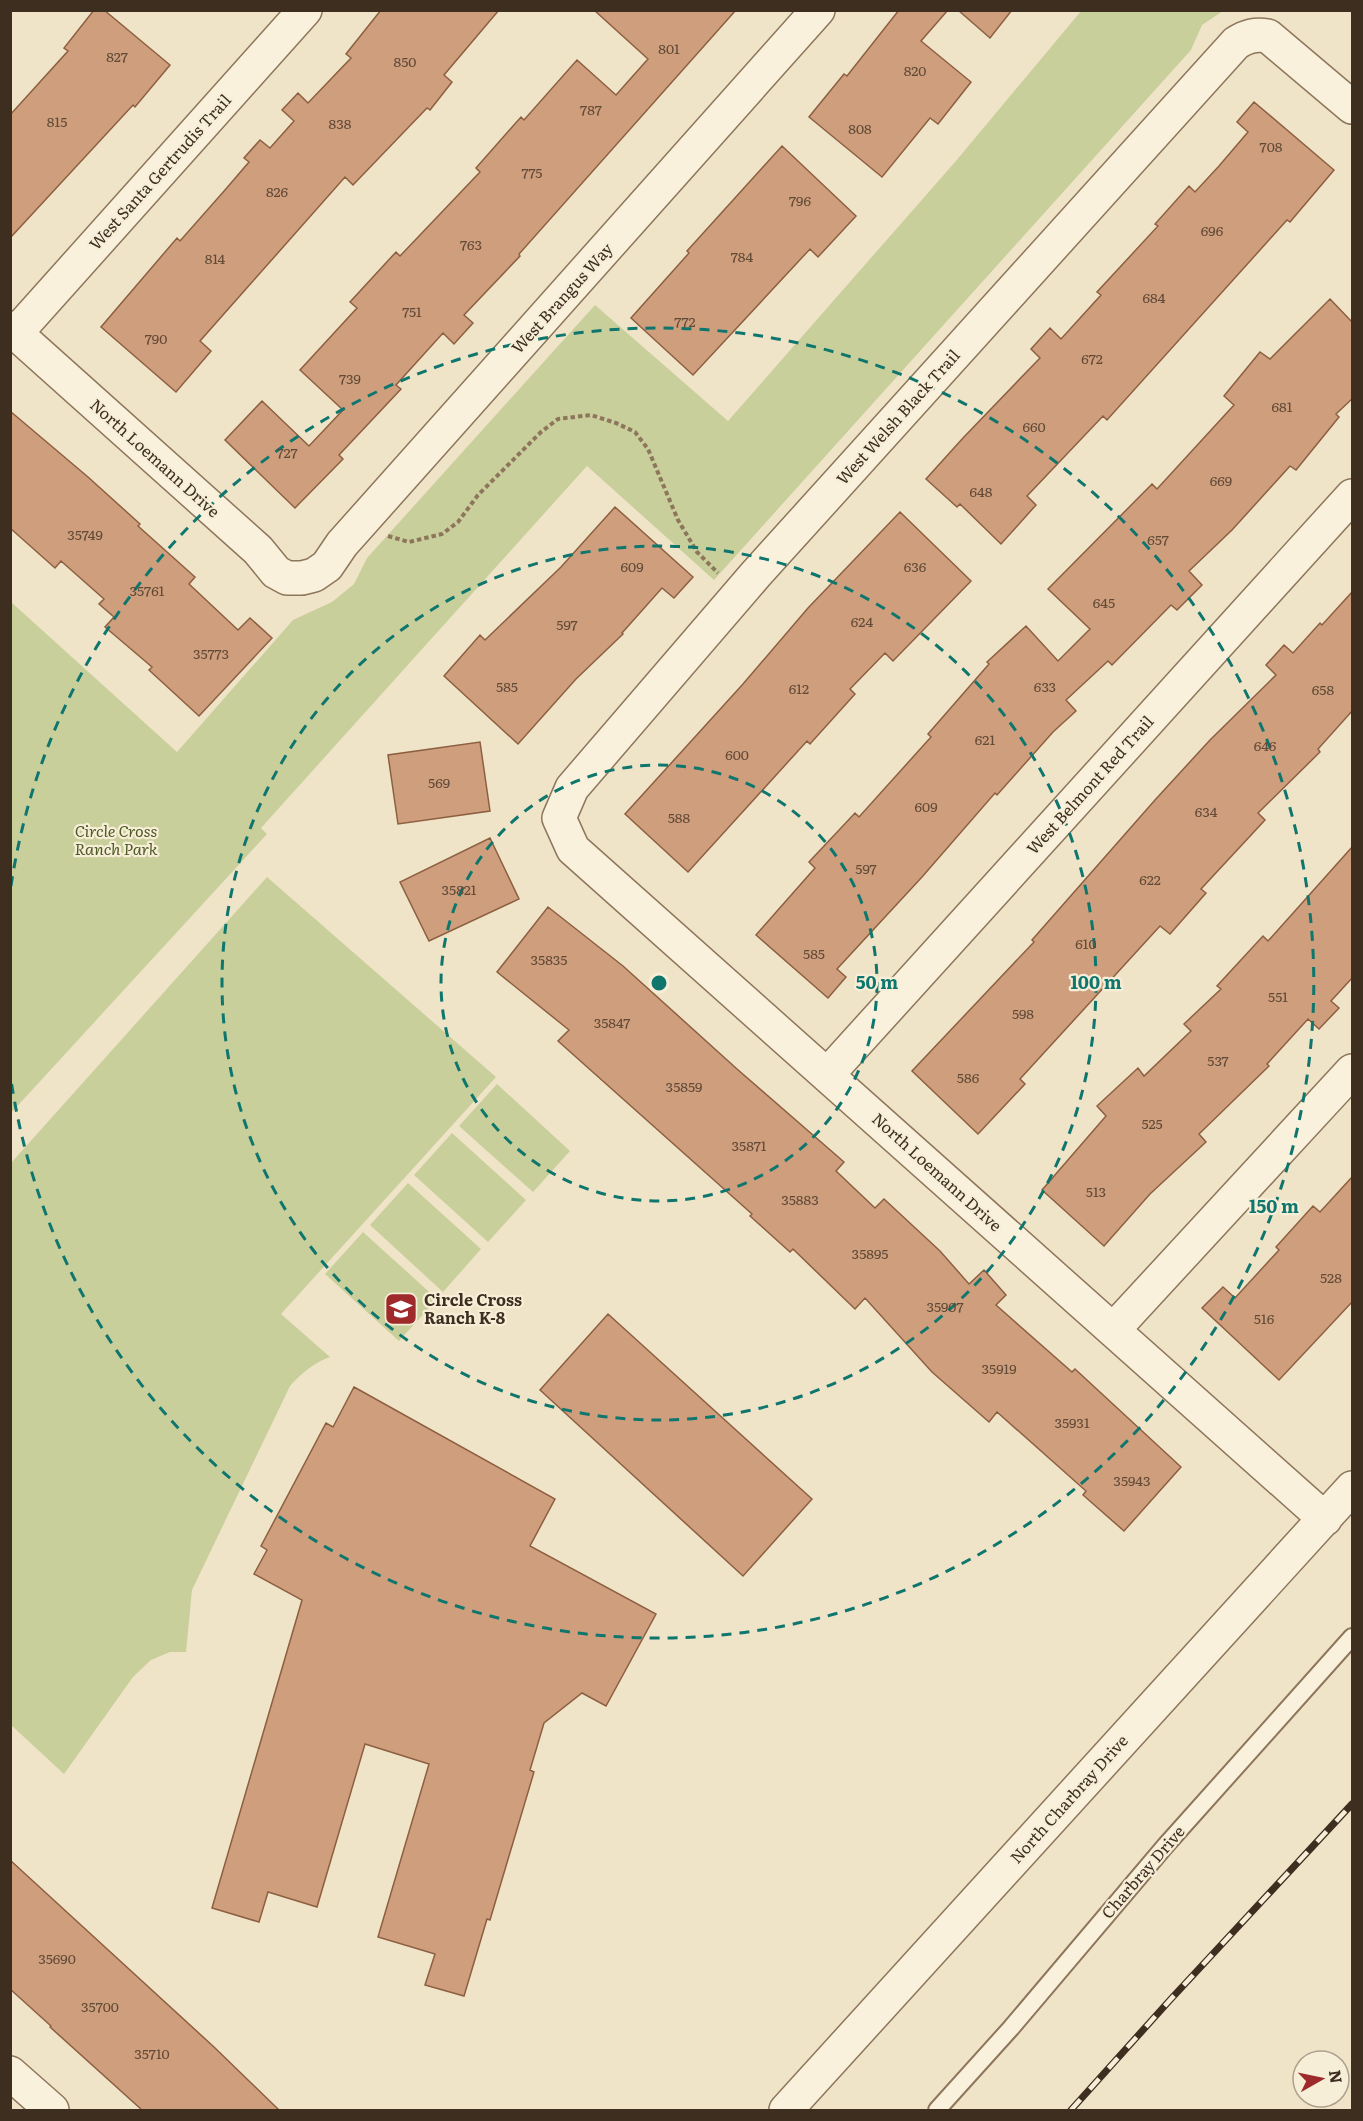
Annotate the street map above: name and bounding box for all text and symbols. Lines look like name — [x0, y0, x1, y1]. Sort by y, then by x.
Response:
house number: 801 — [658, 38, 680, 58]
house number: 827 — [106, 46, 128, 66]
house number: 850 — [394, 51, 416, 71]
house number: 820 — [904, 60, 926, 80]
street label: West Santa Gertrudis Trail — [83, 88, 236, 255]
house number: 787 — [580, 99, 602, 119]
house number: 815 — [47, 111, 67, 131]
house number: 838 — [328, 113, 352, 133]
house number: 808 — [848, 118, 872, 138]
house number: 708 — [1260, 136, 1283, 156]
house number: 775 — [522, 162, 542, 182]
house number: 826 — [266, 181, 289, 201]
house number: 796 — [789, 190, 811, 210]
house number: 696 — [1201, 220, 1224, 240]
house number: 763 — [460, 234, 482, 254]
street label: West Brangus Way — [505, 236, 618, 358]
house number: 784 — [731, 246, 754, 266]
house number: 814 — [205, 248, 226, 268]
house number: 684 — [1143, 287, 1166, 307]
house number: 751 — [402, 301, 422, 321]
house number: 772 — [674, 311, 696, 331]
house number: 790 — [145, 328, 167, 348]
street label: West Welsh Black Trail — [830, 343, 965, 489]
house number: 672 — [1081, 348, 1103, 368]
house number: 739 — [339, 368, 361, 388]
street label: North Loemann Drive — [85, 392, 226, 522]
house number: 681 — [1272, 396, 1293, 416]
house number: 660 — [1022, 416, 1046, 436]
house number: 727 — [276, 442, 298, 462]
house number: 669 — [1210, 470, 1232, 490]
house number: 648 — [970, 481, 993, 501]
house number: 35749 — [67, 524, 103, 544]
house number: 657 — [1147, 529, 1169, 549]
house number: 609 — [621, 556, 643, 576]
house number: 636 — [904, 556, 927, 576]
house number: 35761 — [130, 580, 165, 600]
house number: 645 — [1093, 592, 1115, 612]
house number: 624 — [851, 611, 873, 631]
house number: 597 — [556, 614, 578, 634]
house number: 35773 — [193, 643, 229, 663]
house number: 585 — [496, 676, 518, 696]
house number: 633 — [1034, 676, 1056, 696]
house number: 612 — [789, 678, 809, 698]
house number: 658 — [1312, 679, 1334, 699]
street label: West Belmont Red Trail — [1020, 709, 1158, 859]
house number: 621 — [975, 729, 995, 749]
house number: 646 — [1254, 735, 1277, 755]
house number: 600 — [725, 744, 749, 764]
house number: 569 — [428, 772, 450, 792]
house number: 609 — [915, 796, 937, 816]
house number: 634 — [1195, 801, 1218, 821]
house number: 588 — [668, 807, 691, 827]
park label: Circle Cross Ranch Park — [75, 818, 158, 860]
house number: 597 — [855, 858, 877, 878]
house number: 622 — [1139, 869, 1161, 889]
house number: 35821 — [442, 879, 477, 899]
house number: 610 — [1075, 933, 1097, 953]
house number: 585 — [803, 943, 825, 963]
house number: 35835 — [531, 949, 567, 969]
text: 50 m — [856, 968, 898, 995]
text: 100 m — [1070, 968, 1122, 995]
centre of rings — [649, 973, 669, 993]
house number: 551 — [1268, 986, 1288, 1006]
house number: 598 — [1012, 1003, 1034, 1023]
house number: 35847 — [594, 1012, 630, 1032]
house number: 537 — [1207, 1050, 1229, 1070]
house number: 586 — [957, 1067, 980, 1087]
house number: 35859 — [666, 1076, 702, 1096]
street label: North Loemann Drive — [867, 1106, 1008, 1236]
house number: 525 — [1141, 1113, 1163, 1133]
house number: 35871 — [732, 1135, 767, 1155]
house number: 513 — [1086, 1181, 1106, 1201]
house number: 35883 — [781, 1189, 819, 1209]
text: 150 m — [1249, 1192, 1299, 1219]
house number: 35895 — [852, 1243, 888, 1263]
house number: 528 — [1320, 1267, 1342, 1287]
place label: Circle Cross Ranch K-8 — [424, 1287, 522, 1329]
school or university icon: Circle Cross Ranch K-8 — [383, 1291, 419, 1327]
house number: 35907 — [926, 1296, 964, 1316]
house number: 516 — [1254, 1308, 1275, 1328]
house number: 35919 — [982, 1358, 1016, 1378]
house number: 35931 — [1054, 1412, 1090, 1432]
house number: 35943 — [1113, 1470, 1151, 1490]
street label: North Charbray Drive — [1004, 1729, 1133, 1868]
street label: Charbray Drive — [1095, 1819, 1190, 1923]
house number: 35690 — [38, 1948, 76, 1968]
house number: 35700 — [81, 1996, 119, 2016]
house number: 35710 — [134, 2043, 170, 2063]
north arrow — [1291, 2049, 1351, 2109]
text: N — [1324, 2068, 1350, 2085]

